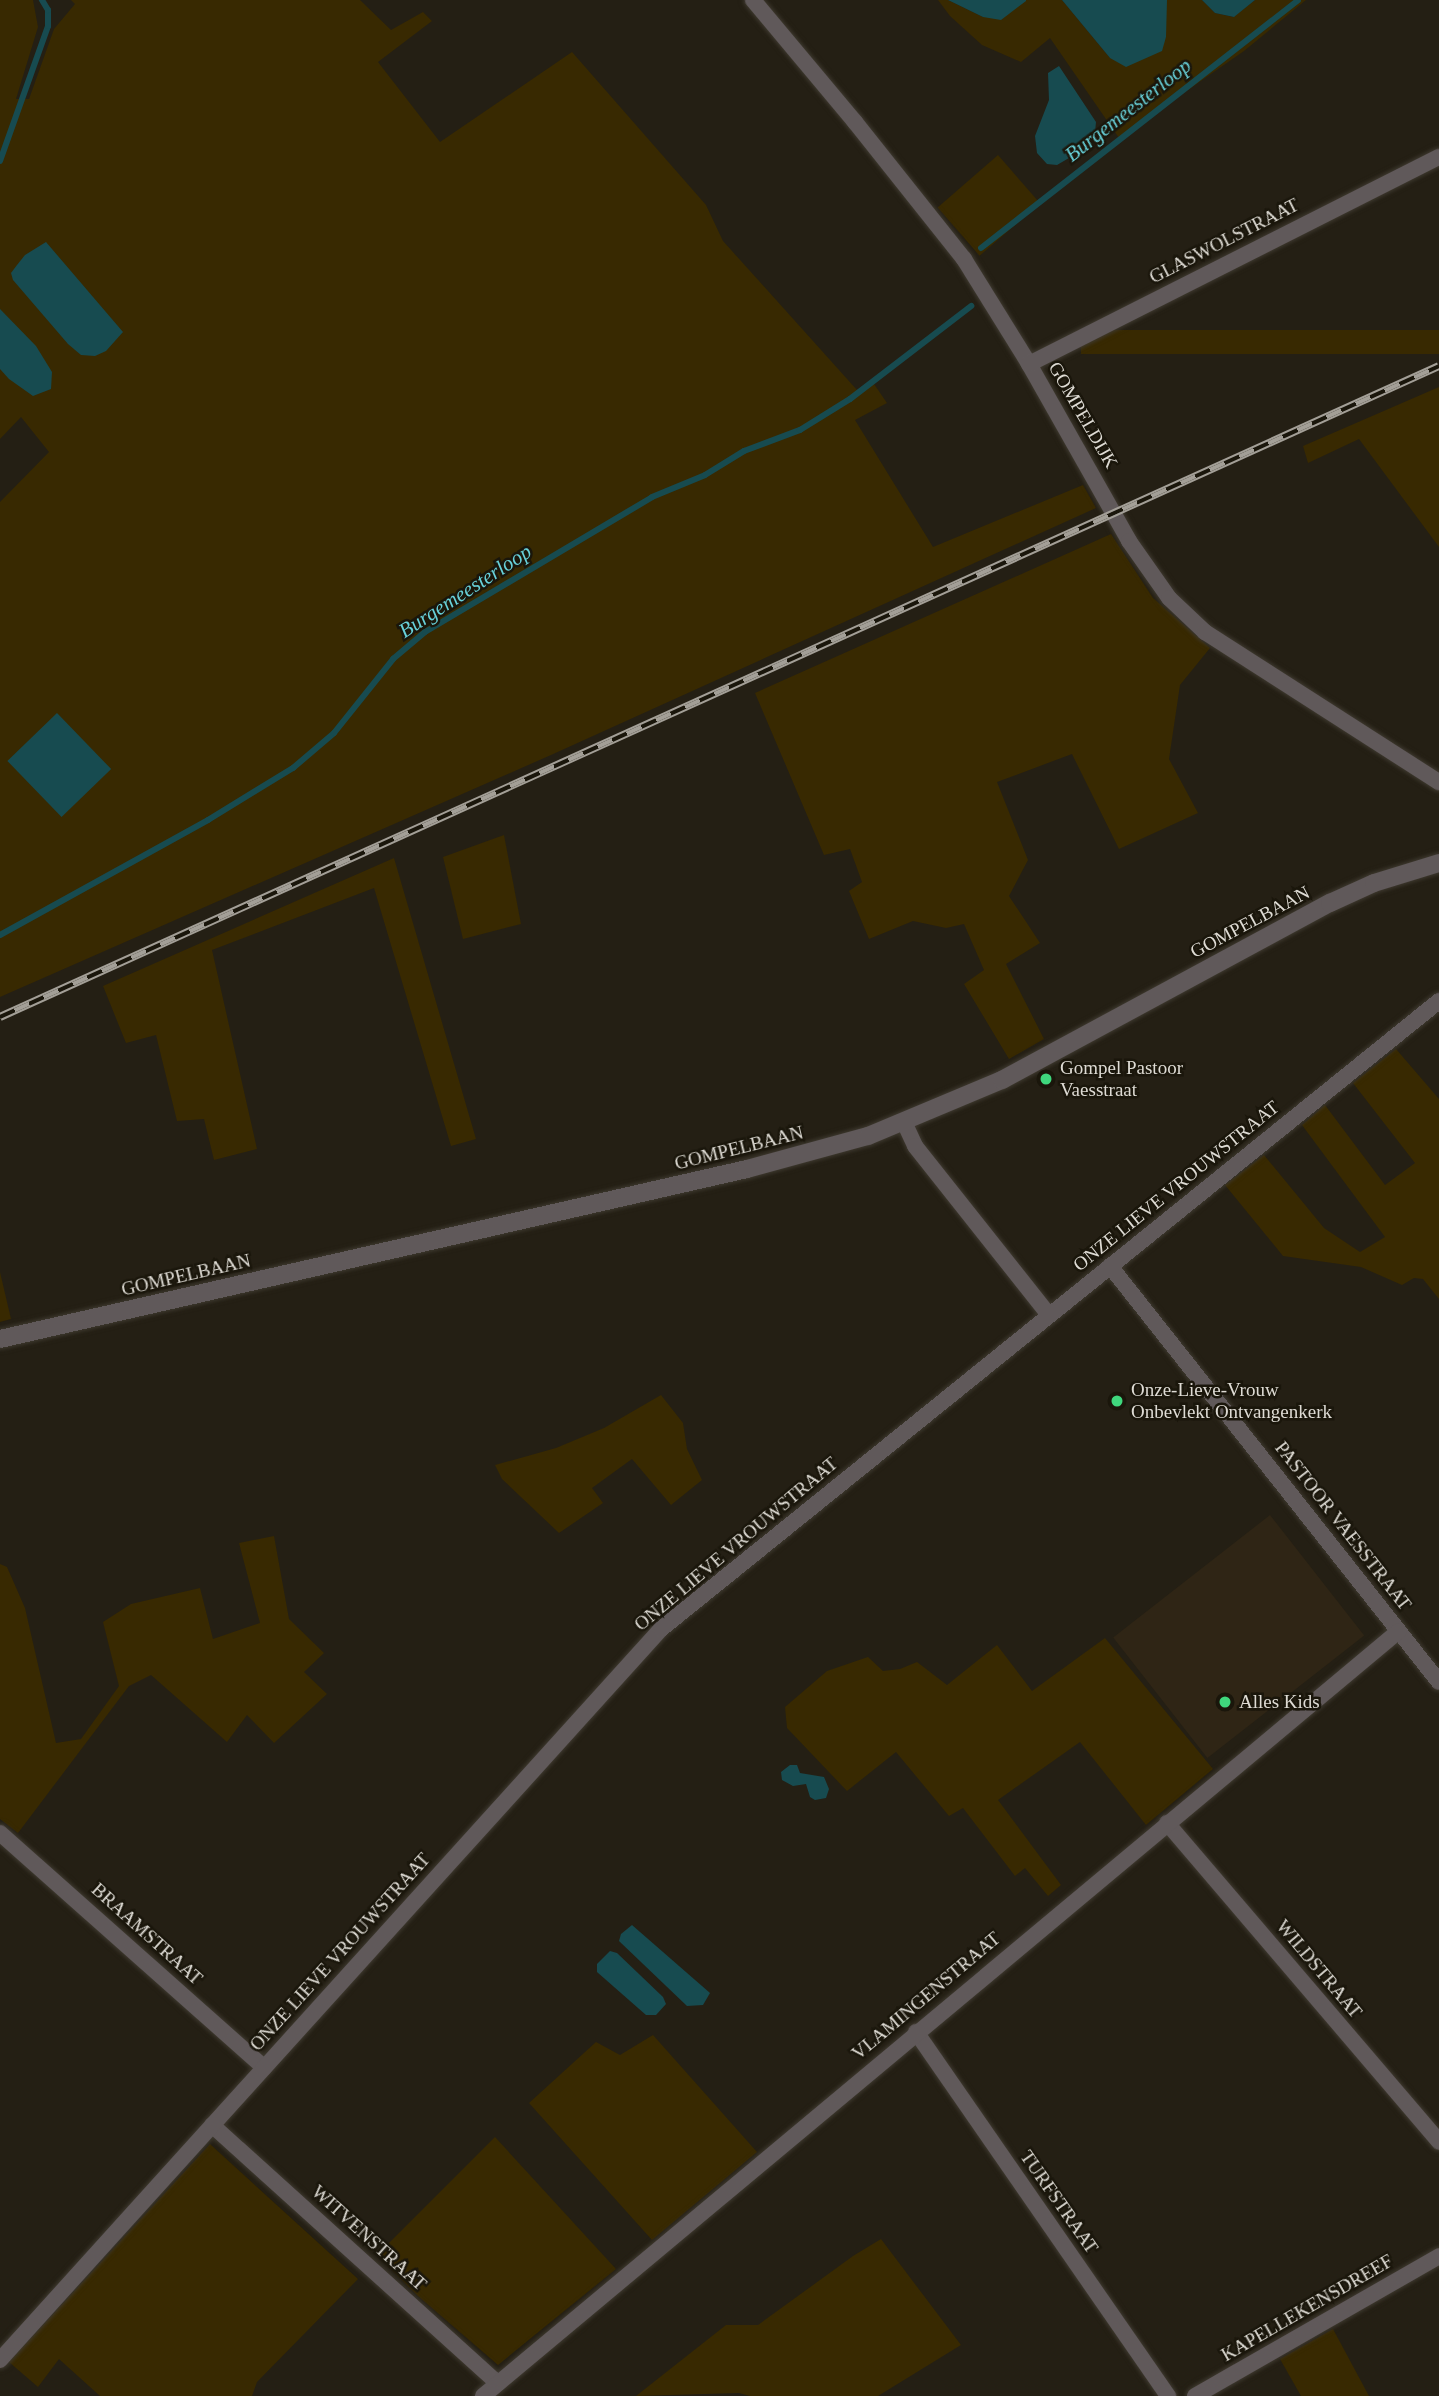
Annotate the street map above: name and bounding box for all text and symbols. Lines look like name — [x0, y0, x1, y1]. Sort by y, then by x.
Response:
water label: Burgemeesterloop — [1060, 53, 1196, 167]
street label: GLASWOLSTRAAT — [1145, 193, 1303, 289]
street label: GOMPELDIJK — [1043, 358, 1123, 472]
water label: Burgemeesterloop — [394, 539, 536, 643]
street label: GOMPELBAAN — [1186, 881, 1314, 963]
place label: Gompel Pastoor Vaesstraat — [1060, 1057, 1183, 1101]
marker: Gompel Pastoor Vaesstraat — [1038, 1071, 1054, 1087]
street label: ONZE LIEVE VROUWSTRAAT — [1068, 1096, 1284, 1276]
street label: GOMPELBAAN — [672, 1121, 806, 1175]
street label: GOMPELBAAN — [119, 1249, 253, 1301]
place label: Onze-Lieve-Vrouw Onbevlekt Ontvangenkerk — [1131, 1379, 1332, 1423]
marker: Onze-Lieve-Vrouw Onbevlekt Ontvangenkerk — [1109, 1393, 1125, 1409]
street label: PASTOOR VAESSTRAAT — [1270, 1437, 1416, 1615]
street label: ONZE LIEVE VROUWSTRAAT — [630, 1452, 842, 1636]
place label: Alles Kids — [1239, 1691, 1320, 1713]
marker: Alles Kids — [1217, 1694, 1233, 1710]
street label: ONZE LIEVE VROUWSTRAAT — [245, 1848, 435, 2056]
street label: BRAAMSTRAAT — [87, 1878, 207, 1990]
street label: WILDSTRAAT — [1271, 1915, 1367, 2023]
street label: VLAMINGENSTRAAT — [847, 1927, 1005, 2065]
street label: TURFSTRAAT — [1015, 2146, 1103, 2258]
street label: WITVENSTRAAT — [307, 2180, 431, 2296]
street label: KAPELLEKENSDREEF — [1217, 2250, 1397, 2366]

